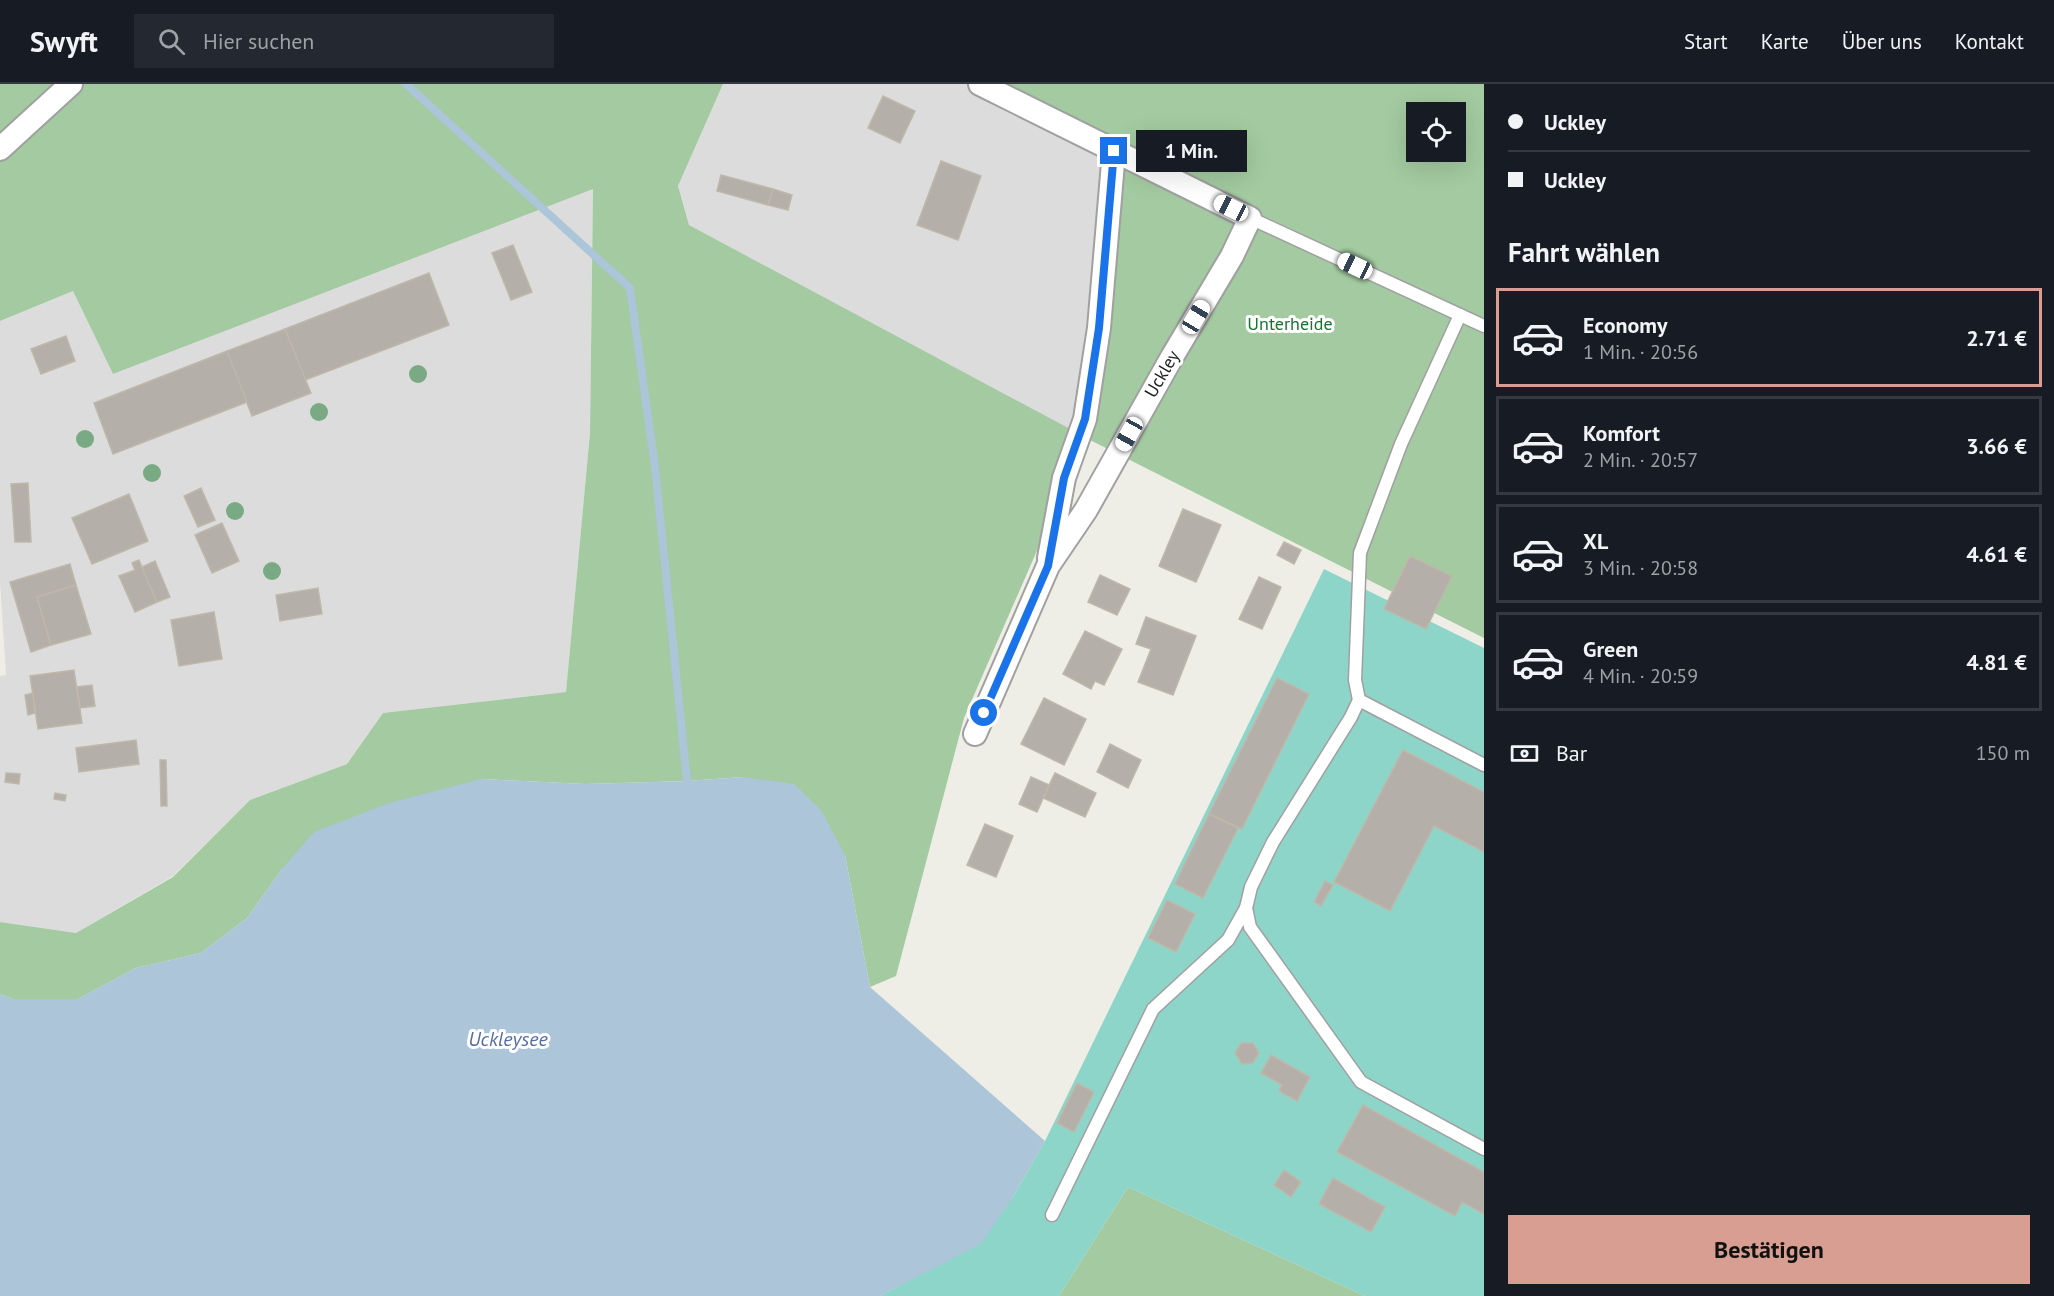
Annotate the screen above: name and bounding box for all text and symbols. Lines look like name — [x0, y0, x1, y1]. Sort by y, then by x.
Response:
search box — [134, 14, 554, 68]
text: Swyft — [30, 23, 98, 60]
icon: search — [155, 25, 188, 58]
text: Hier suchen — [203, 27, 314, 55]
text: Start — [1684, 28, 1728, 55]
text: Karte — [1761, 28, 1809, 55]
text: Über uns — [1842, 28, 1922, 55]
text: Kontakt — [1955, 28, 2024, 55]
map controls — [1406, 102, 1466, 162]
button: locate — [1406, 102, 1466, 162]
text: Uckley — [1544, 108, 1606, 136]
callout: 1 Min. — [1135, 130, 1246, 172]
route end — [1100, 137, 1127, 164]
text: 1 Min. — [1165, 138, 1218, 164]
text: Uckley — [1544, 166, 1606, 194]
car — [1211, 192, 1251, 224]
text: Fahrt wählen — [1508, 235, 1660, 269]
car — [1335, 250, 1375, 282]
car — [1179, 297, 1213, 337]
icon: car — [1511, 311, 1565, 365]
text: Economy — [1583, 311, 1667, 339]
park label: Unterheide — [1247, 312, 1333, 335]
text: 2.71 € — [1966, 324, 2027, 352]
text: 1 Min. · 20:56 — [1583, 339, 1698, 365]
street label: Uckley — [1139, 345, 1185, 402]
car — [1112, 414, 1146, 454]
icon: car — [1511, 419, 1565, 473]
text: Komfort — [1583, 419, 1660, 447]
text: 3.66 € — [1966, 432, 2027, 460]
text: 2 Min. · 20:57 — [1583, 447, 1698, 473]
icon: car — [1511, 527, 1565, 581]
text: XL — [1583, 527, 1608, 555]
text: 4.61 € — [1966, 540, 2027, 568]
text: 3 Min. · 20:58 — [1583, 555, 1698, 581]
icon: car — [1511, 635, 1565, 689]
text: Green — [1583, 635, 1638, 663]
text: 4.81 € — [1966, 648, 2027, 676]
text: 4 Min. · 20:59 — [1583, 663, 1698, 689]
route start — [970, 699, 997, 726]
icon: cash — [1508, 737, 1541, 770]
text: Bar — [1556, 739, 1587, 767]
text: 150 m — [1976, 740, 2030, 766]
water label: Uckleysee — [468, 1026, 549, 1052]
button: Bestätigen — [1508, 1215, 2030, 1284]

